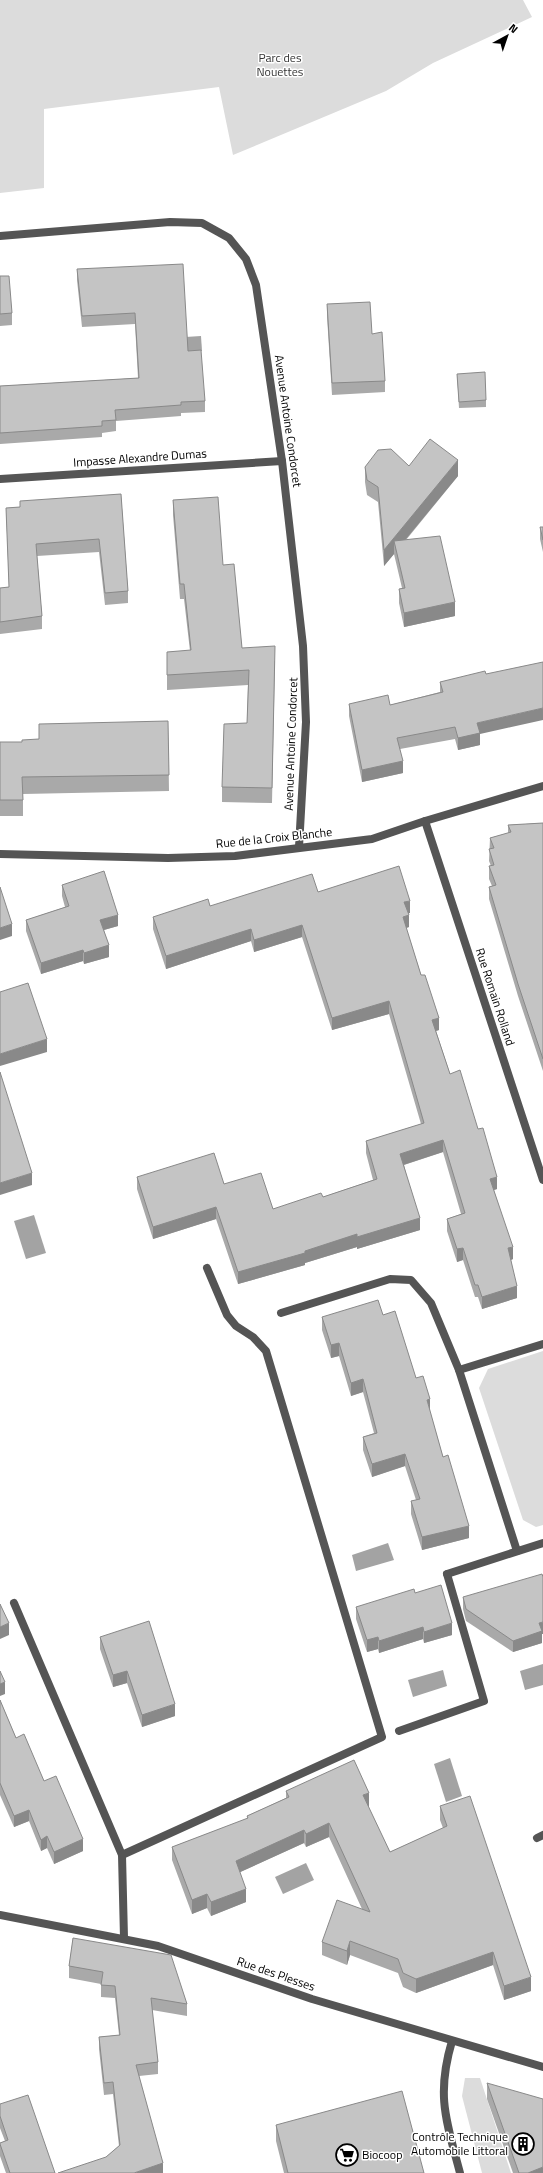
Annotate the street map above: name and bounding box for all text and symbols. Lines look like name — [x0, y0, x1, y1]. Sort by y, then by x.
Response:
north arrow — [487, 16, 527, 56]
text: N — [505, 20, 521, 37]
park label: Parc des Nouettes — [257, 48, 304, 81]
street label: Avenue Antoine Condorcet — [270, 354, 307, 489]
street label: Impasse Alexandre Dumas — [73, 443, 208, 472]
street label: Avenue Antoine Condorcet — [279, 676, 302, 811]
street label: Rue de la Croix Blanche — [215, 822, 333, 853]
street label: Rue Romain Rolland — [471, 946, 520, 1048]
street label: Rue des Plesses — [234, 1951, 318, 1996]
place label: Contrôle Technique Automobile Littoral — [411, 2127, 508, 2160]
building icon: Contrôle Technique Automobile Littoral — [510, 2131, 536, 2157]
supermarket icon: Biocoop — [334, 2142, 360, 2168]
place label: Biocoop — [362, 2145, 403, 2164]

